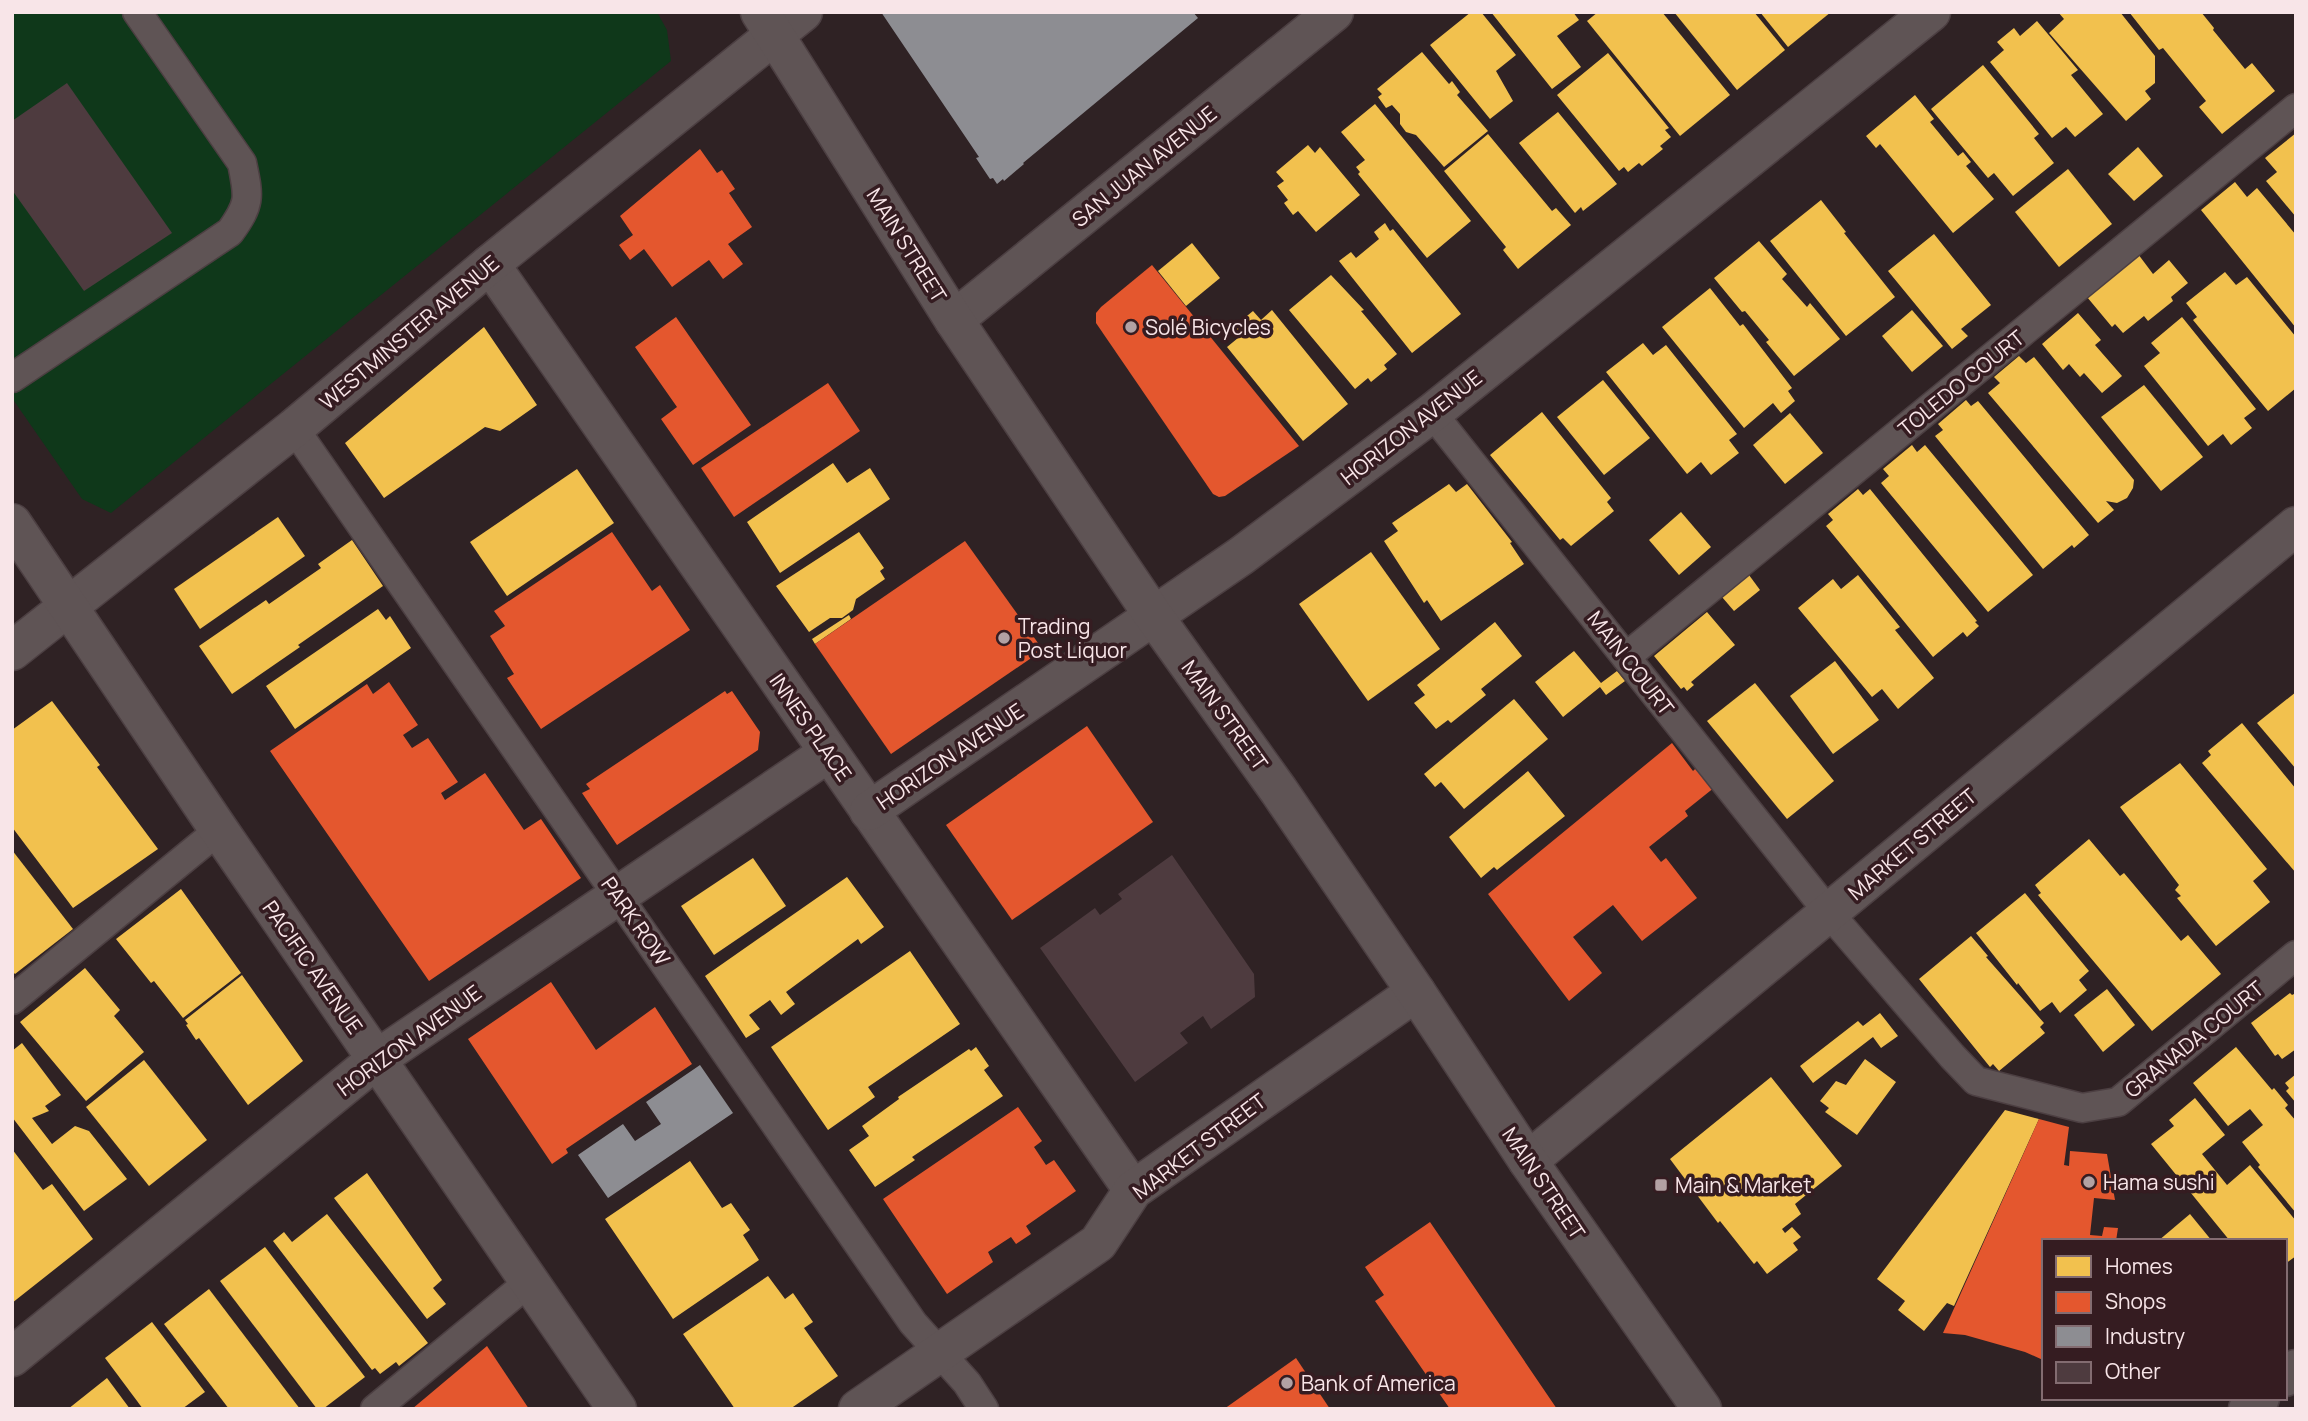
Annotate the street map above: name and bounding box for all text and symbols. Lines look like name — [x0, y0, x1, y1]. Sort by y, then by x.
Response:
street label: SAN JUAN AVENUE — [1066, 99, 1222, 233]
street label: MAIN STREET — [861, 183, 953, 308]
street label: WESTMINSTER AVENUE — [313, 249, 505, 415]
place label: Solé Bicycles — [1145, 313, 1271, 341]
marker: Solé Bicycles — [1123, 319, 1139, 335]
street label: TOLEDO COURT — [1892, 323, 2030, 443]
street label: HORIZON AVENUE — [1335, 363, 1487, 491]
street label: MAIN COURT — [1581, 605, 1681, 721]
place label: Trading Post Liquor — [1018, 612, 1128, 664]
marker: Trading Post Liquor — [996, 630, 1012, 646]
street label: MAIN STREET — [1176, 654, 1275, 776]
street label: INNES PLACE — [764, 668, 858, 786]
street label: HORIZON AVENUE — [871, 696, 1029, 816]
street label: MARKET STREET — [1842, 782, 1983, 906]
street label: PARK ROW — [595, 871, 677, 971]
street label: PACIFIC AVENUE — [257, 895, 369, 1039]
street label: GRANADA COURT — [2119, 974, 2270, 1104]
street label: HORIZON AVENUE — [331, 978, 487, 1102]
street label: MARKET STREET — [1127, 1086, 1272, 1205]
street label: MAIN STREET — [1496, 1121, 1592, 1245]
place label: Hama sushi — [2103, 1168, 2215, 1196]
place label: Main & Market — [1675, 1171, 1812, 1199]
marker: Hama sushi — [2081, 1174, 2097, 1190]
marker: Main & Market — [1653, 1177, 1669, 1193]
legend — [2042, 1239, 2287, 1400]
text: Homes — [2105, 1252, 2173, 1280]
text: Shops — [2105, 1287, 2166, 1315]
text: Industry — [2105, 1322, 2185, 1350]
text: Other — [2105, 1357, 2161, 1385]
place label: Bank of America — [1301, 1369, 1456, 1397]
marker: Bank of America — [1279, 1375, 1295, 1391]

